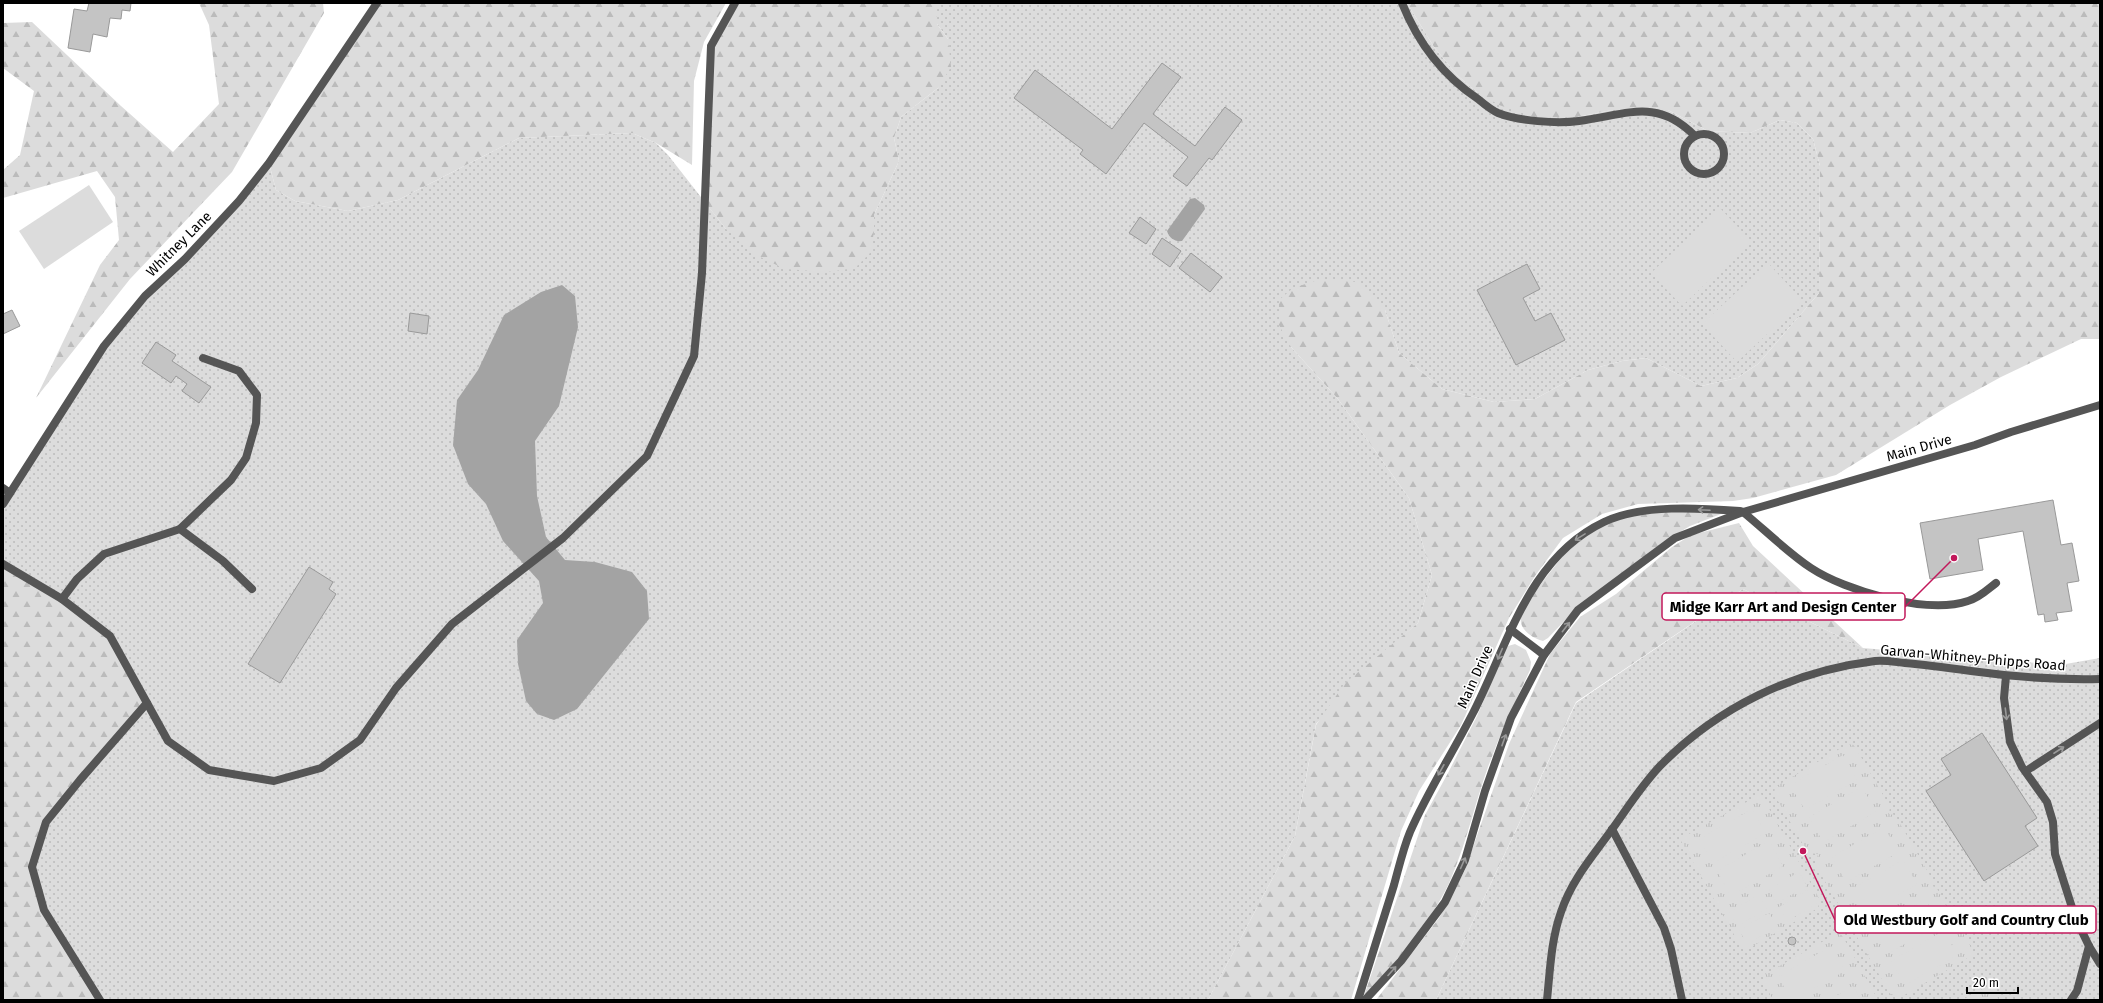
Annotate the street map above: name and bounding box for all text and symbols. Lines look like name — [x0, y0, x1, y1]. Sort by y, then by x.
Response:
street label: Whitney Lane — [143, 208, 215, 280]
street label: Main Drive — [1884, 431, 1954, 465]
one-way arrow — [1698, 506, 1711, 513]
one-way arrow — [1575, 533, 1586, 541]
callout: Midge Karr Art and Design Center — [1662, 593, 1905, 620]
text: Midge Karr Art and Design Center — [1670, 598, 1897, 616]
one-way arrow — [1561, 621, 1570, 632]
street label: Garvan-Whitney-Phipps Road — [1880, 641, 2066, 675]
street label: Main Drive — [1454, 643, 1496, 711]
one-way arrow — [1495, 647, 1503, 659]
one-way arrow — [2002, 707, 2009, 720]
one-way arrow — [1500, 734, 1508, 746]
one-way arrow — [2053, 746, 2064, 754]
one-way arrow — [1437, 764, 1444, 776]
one-way arrow — [1460, 858, 1467, 870]
callout: Old Westbury Golf and Country Club — [1835, 906, 2096, 933]
text: Old Westbury Golf and Country Club — [1843, 911, 2089, 929]
one-way arrow — [1387, 966, 1396, 976]
scale bar — [1967, 969, 2018, 995]
text: 20 m — [1973, 976, 1999, 990]

